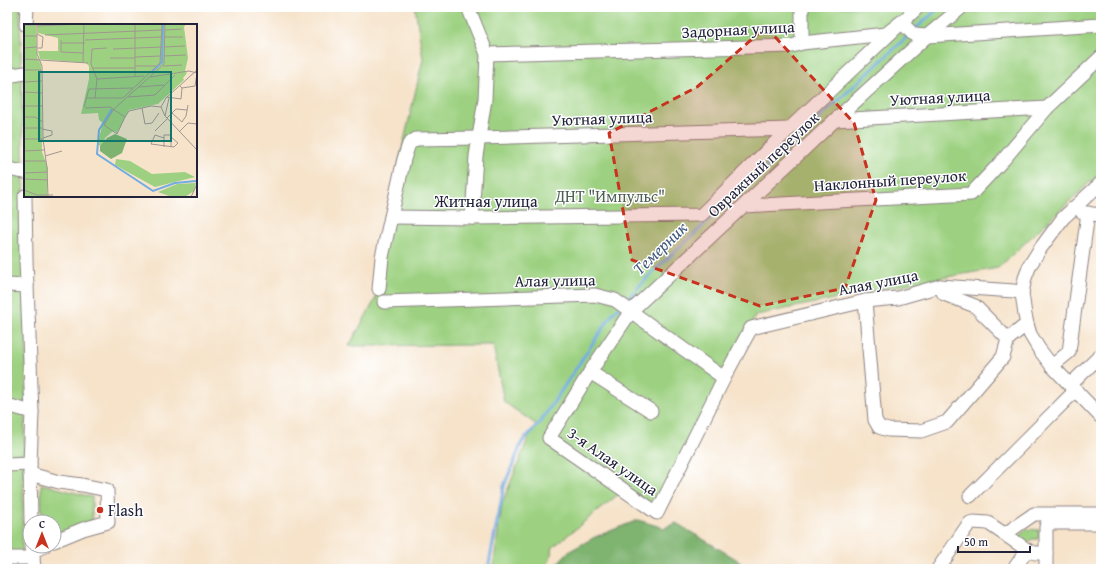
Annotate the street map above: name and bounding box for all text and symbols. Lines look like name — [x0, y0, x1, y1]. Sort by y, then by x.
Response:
street label: Задорная улица — [681, 14, 795, 44]
inset map — [24, 24, 197, 197]
street label: Уютная улица — [889, 82, 991, 112]
street label: Уютная улица — [551, 104, 653, 132]
street label: Овражный переулок — [702, 105, 825, 222]
street label: Наклонный переулок — [813, 163, 968, 197]
park label: ДНТ "Импульс" — [554, 184, 665, 208]
street label: Житная улица — [433, 189, 538, 213]
water label: Темерник — [627, 215, 693, 280]
street label: Алая улица — [836, 262, 920, 302]
street label: Алая улица — [514, 267, 596, 293]
street label: 3-я Алая улица — [563, 421, 664, 501]
place label: Flash — [108, 498, 143, 522]
marker: Flash — [95, 505, 105, 515]
north arrow — [22, 514, 62, 554]
text: С — [39, 516, 45, 532]
scale bar — [958, 528, 1030, 554]
text: 50 m — [964, 533, 988, 550]

